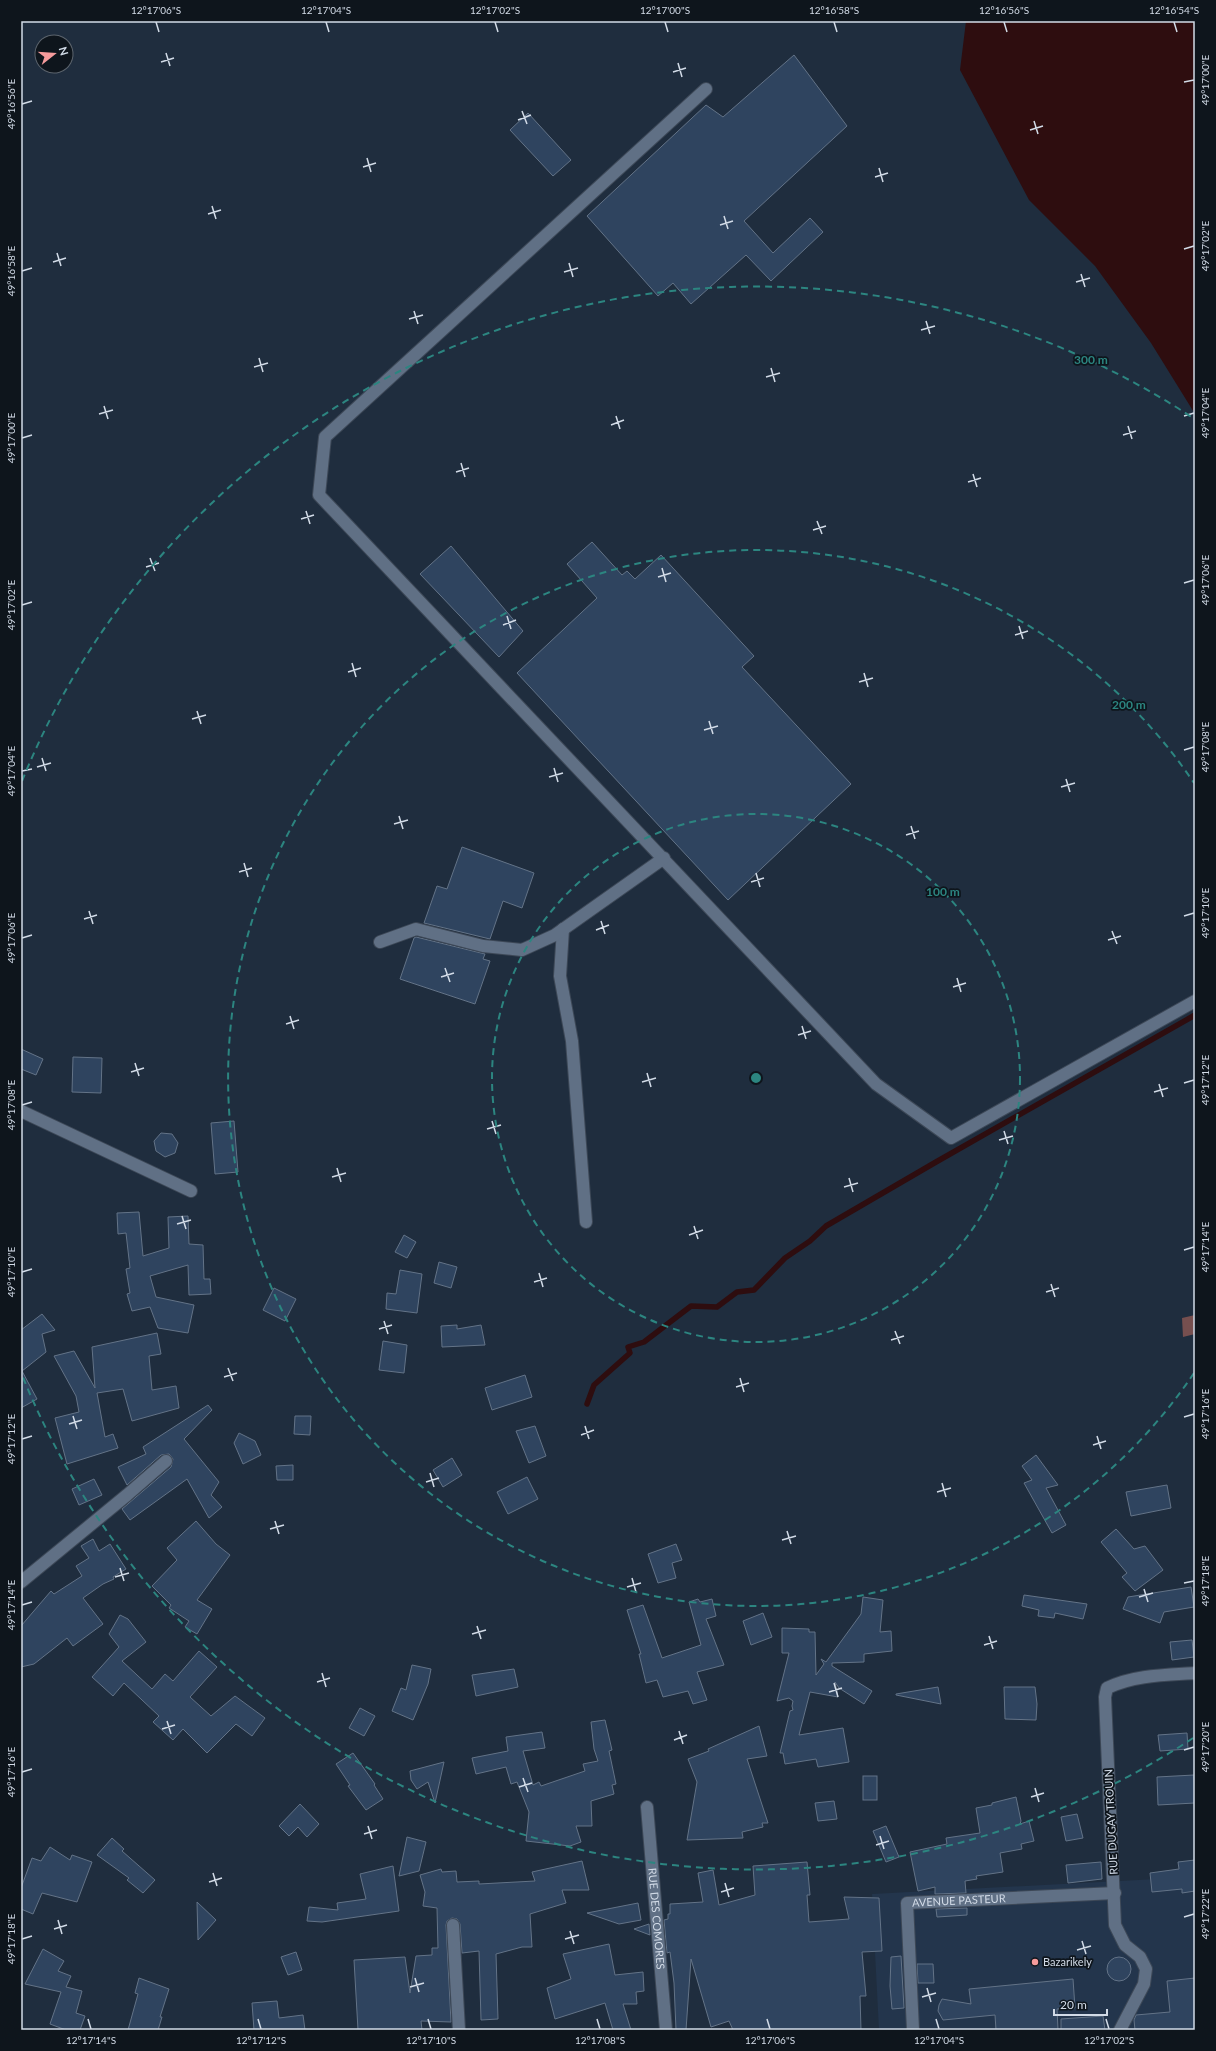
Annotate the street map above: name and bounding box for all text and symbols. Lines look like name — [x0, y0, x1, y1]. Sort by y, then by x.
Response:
text: 12°17'06"S — [131, 4, 181, 16]
text: 12°17'04"S — [301, 4, 351, 16]
text: 12°17'02"S — [470, 4, 520, 16]
text: 12°17'00"S — [640, 4, 690, 16]
text: 12°16'58"S — [809, 4, 859, 16]
text: 12°16'56"S — [979, 4, 1029, 16]
text: 12°16'54"S — [1149, 4, 1199, 16]
north arrow — [34, 34, 74, 74]
text: N — [57, 45, 71, 57]
text: 49°17'00"E — [1199, 55, 1211, 105]
text: 49°16'56"E — [5, 79, 17, 129]
text: 49°17'02"E — [1199, 221, 1211, 271]
text: 49°16'58"E — [5, 246, 17, 296]
text: 300 m — [1074, 352, 1108, 367]
text: 49°17'04"E — [1199, 388, 1211, 438]
text: 49°17'00"E — [5, 413, 17, 463]
text: 49°17'06"E — [1199, 555, 1211, 605]
text: 49°17'02"E — [5, 580, 17, 630]
text: 200 m — [1112, 697, 1146, 712]
text: 49°17'08"E — [1199, 722, 1211, 772]
text: 49°17'04"E — [5, 746, 17, 796]
text: 100 m — [926, 884, 960, 899]
text: 49°17'10"E — [1199, 888, 1211, 938]
text: 49°17'06"E — [5, 913, 17, 963]
text: 49°17'12"E — [1199, 1055, 1211, 1105]
centre of rings — [749, 1071, 763, 1085]
text: 49°17'08"E — [5, 1080, 17, 1130]
text: 49°17'14"E — [1199, 1222, 1211, 1272]
text: 49°17'10"E — [5, 1247, 17, 1297]
text: 49°17'16"E — [1199, 1389, 1211, 1439]
text: 49°17'12"E — [5, 1414, 17, 1464]
text: 49°17'18"E — [1199, 1556, 1211, 1606]
text: 49°17'14"E — [5, 1580, 17, 1630]
text: 49°17'20"E — [1199, 1722, 1211, 1772]
text: 49°17'16"E — [5, 1747, 17, 1797]
street label: RUE DUGAY TROUIN — [1101, 1769, 1120, 1875]
street label: RUE DES COMORES — [646, 1867, 668, 1970]
text: 49°17'22"E — [1199, 1889, 1211, 1939]
street label: AVENUE PASTEUR — [912, 1891, 1006, 1909]
text: 49°17'18"E — [5, 1914, 17, 1964]
place label: Bazarikely — [1043, 1955, 1092, 1968]
marker: Bazarikely — [1030, 1957, 1040, 1967]
scale bar — [1054, 1991, 1107, 2017]
text: 20 m — [1060, 1997, 1087, 2012]
text: 12°17'14"S — [66, 2034, 116, 2046]
text: 12°17'12"S — [236, 2034, 286, 2046]
text: 12°17'10"S — [406, 2034, 456, 2046]
text: 12°17'08"S — [575, 2034, 625, 2046]
text: 12°17'06"S — [745, 2034, 795, 2046]
text: 12°17'04"S — [914, 2034, 964, 2046]
text: 12°17'02"S — [1084, 2034, 1134, 2046]

